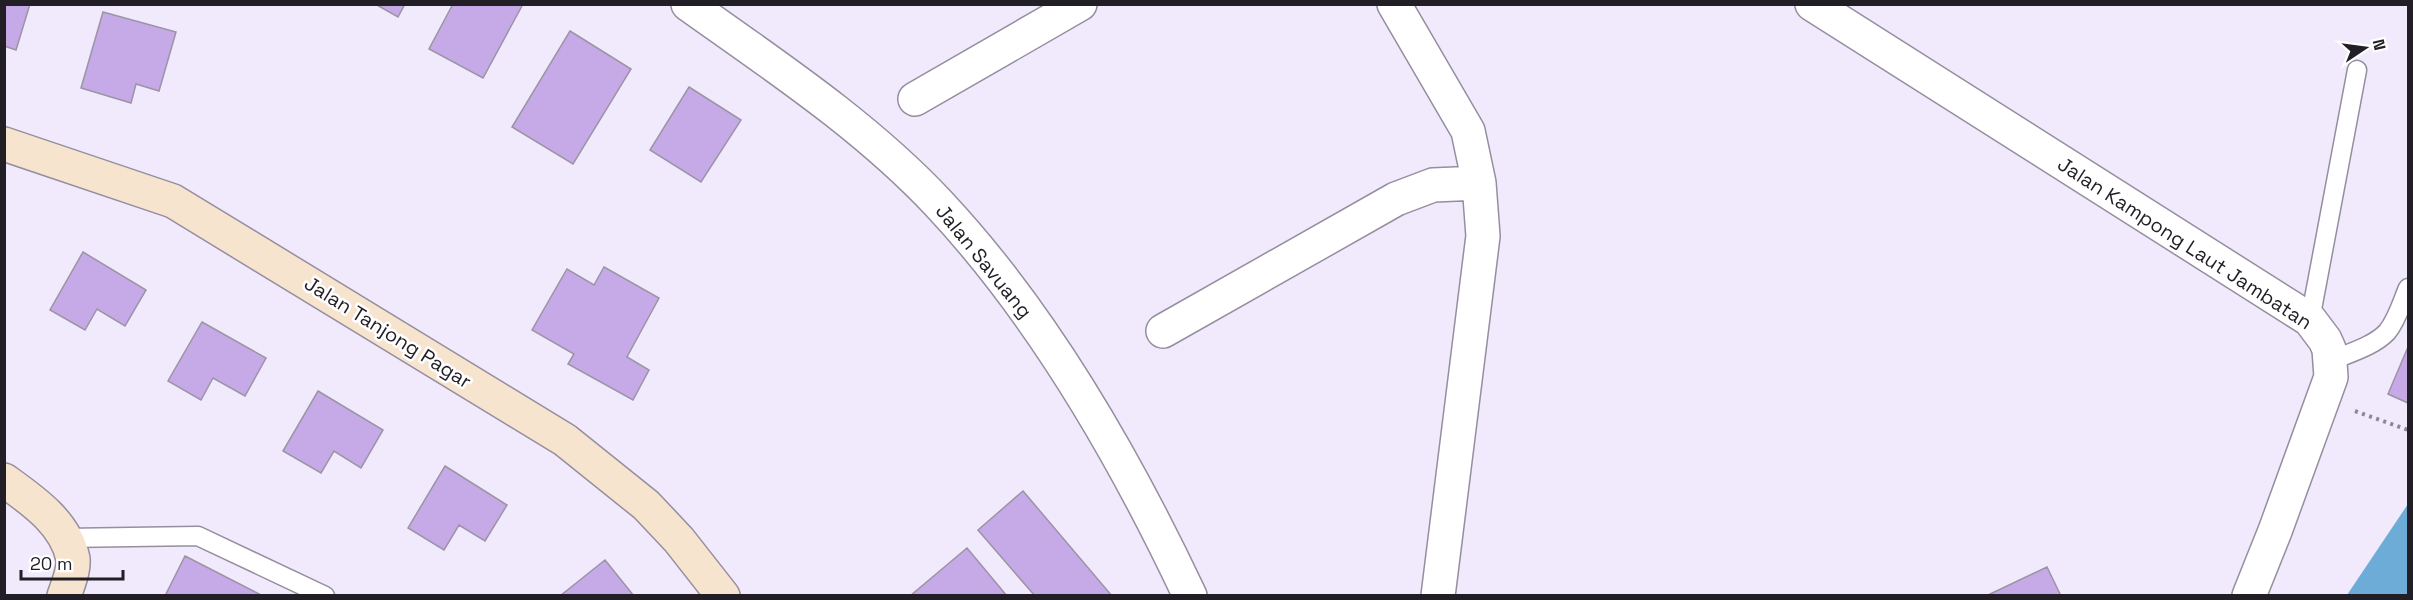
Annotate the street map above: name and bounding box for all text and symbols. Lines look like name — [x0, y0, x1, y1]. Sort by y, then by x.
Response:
north arrow — [2335, 18, 2395, 78]
text: N — [2368, 37, 2391, 52]
street label: Jalan Kampong Laut Jambatan — [2053, 151, 2317, 335]
street label: Jalan Savuang — [930, 199, 1038, 323]
street label: Jalan Tanjong Pagar — [300, 270, 476, 394]
scale bar — [21, 543, 123, 581]
text: 20 m — [30, 552, 73, 575]

